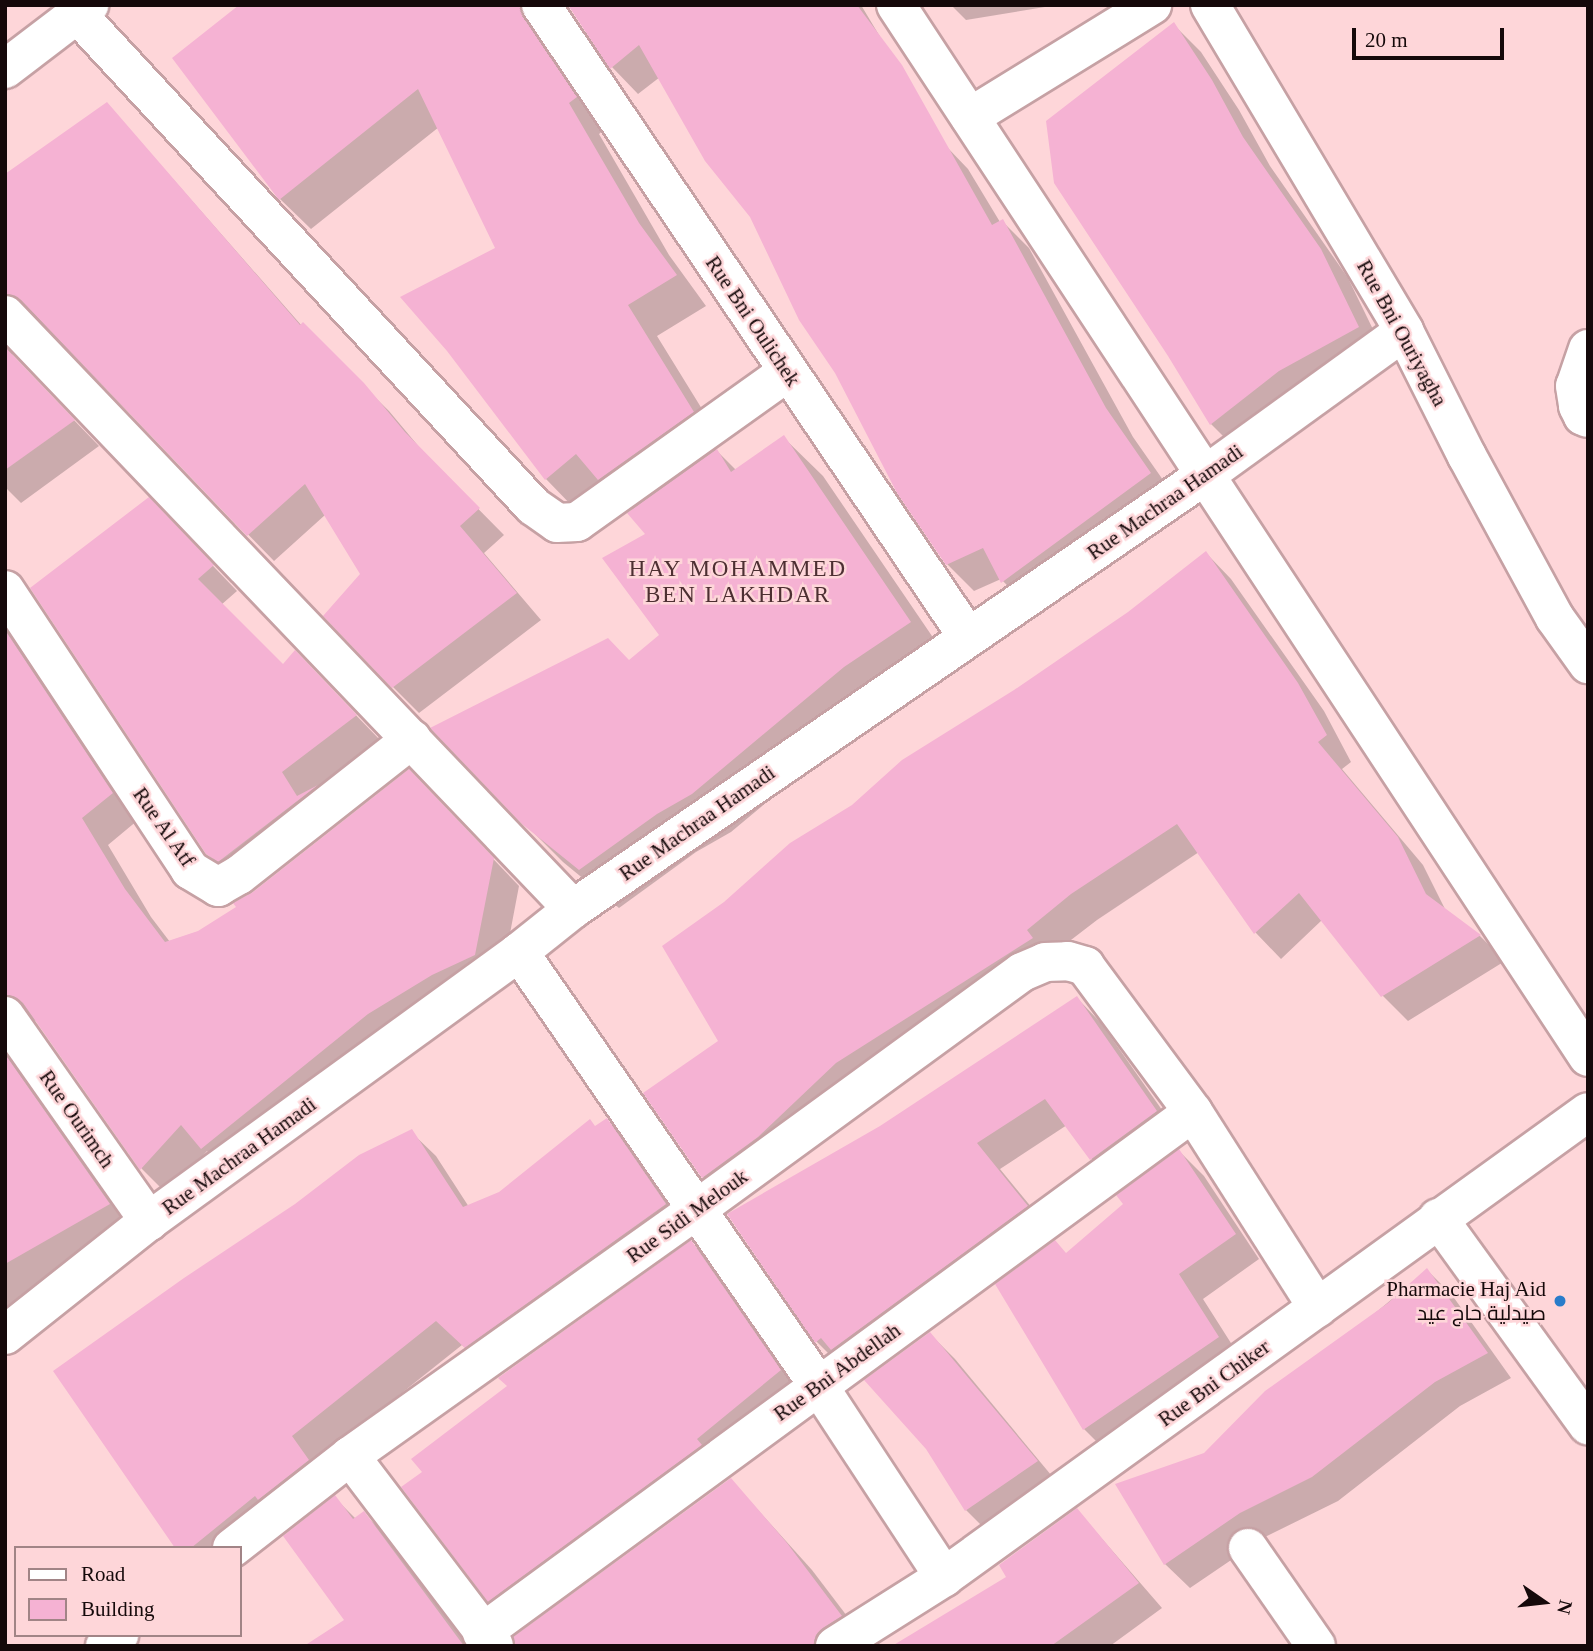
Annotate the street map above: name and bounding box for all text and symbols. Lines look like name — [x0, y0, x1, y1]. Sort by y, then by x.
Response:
scale bar — [1355, 14, 1507, 58]
text: 20 m — [1365, 28, 1408, 52]
street label: Rue Bni Oulichek — [700, 251, 806, 391]
street label: Rue Bni Ouriyagha — [1351, 255, 1453, 411]
street label: Rue Machraa Hamadi — [1082, 439, 1248, 565]
district label: HAY MOHAMMED BEN LAKHDAR — [630, 555, 846, 609]
street label: Rue Machraa Hamadi — [614, 760, 780, 886]
street label: Rue Al Atf — [127, 782, 201, 872]
street label: Rue Ourimch — [34, 1065, 120, 1173]
street label: Rue Machraa Hamadi — [157, 1092, 321, 1220]
street label: Rue Sidi Melouk — [622, 1164, 752, 1268]
place label: Pharmacie Haj Aid صيدلية حاج عيد — [1385, 1276, 1546, 1326]
marker: Pharmacie Haj Aid صيدلية حاج عيد — [1552, 1293, 1568, 1309]
street label: Rue Bni Abdellah — [768, 1317, 906, 1427]
street label: Rue Bni Chiker — [1153, 1334, 1275, 1432]
legend — [14, 1546, 242, 1637]
text: Road — [81, 1562, 125, 1586]
north arrow — [1509, 1567, 1579, 1637]
text: Building — [81, 1597, 155, 1621]
text: N — [1553, 1598, 1577, 1616]

